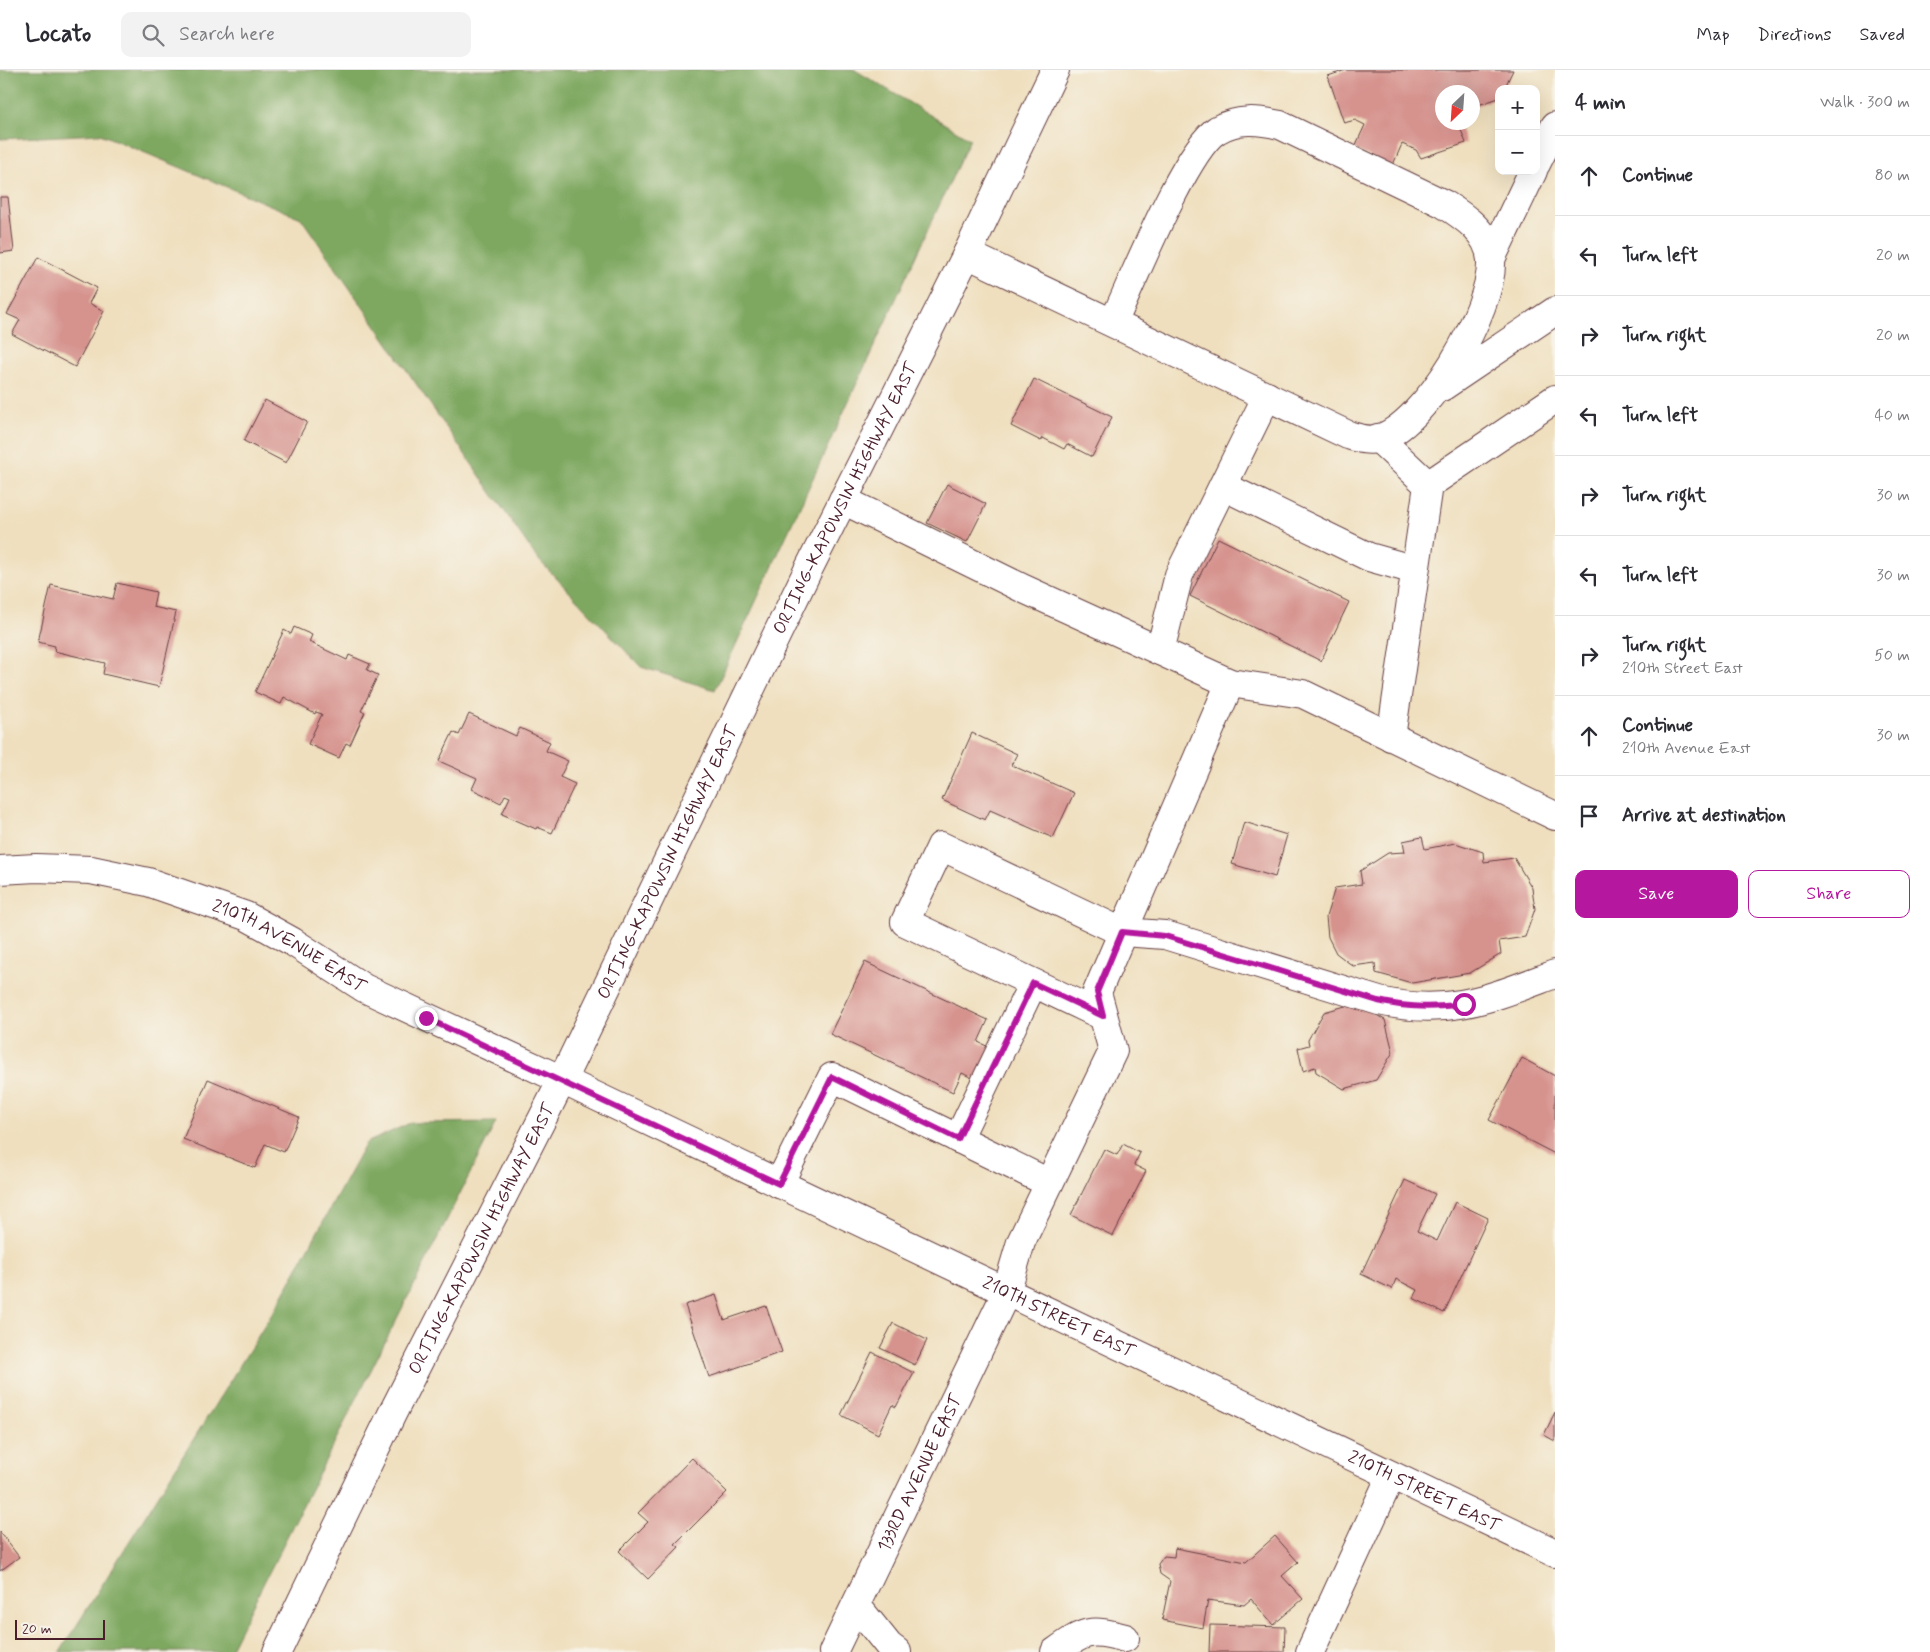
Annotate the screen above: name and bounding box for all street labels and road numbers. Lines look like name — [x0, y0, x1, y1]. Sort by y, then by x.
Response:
street label: ORTING-KAPOWSIN HIGHWAY EAST — [768, 358, 924, 638]
street label: ORTING-KAPOWSIN HIGHWAY EAST — [592, 721, 744, 1003]
street label: 210TH AVENUE EAST — [209, 894, 371, 1000]
street label: ORTING-KAPOWSIN HIGHWAY EAST — [403, 1099, 561, 1379]
street label: 210TH STREET EAST — [978, 1271, 1139, 1364]
street label: 133RD AVENUE EAST — [872, 1390, 969, 1556]
street label: 210TH STREET EAST — [1344, 1445, 1505, 1539]

